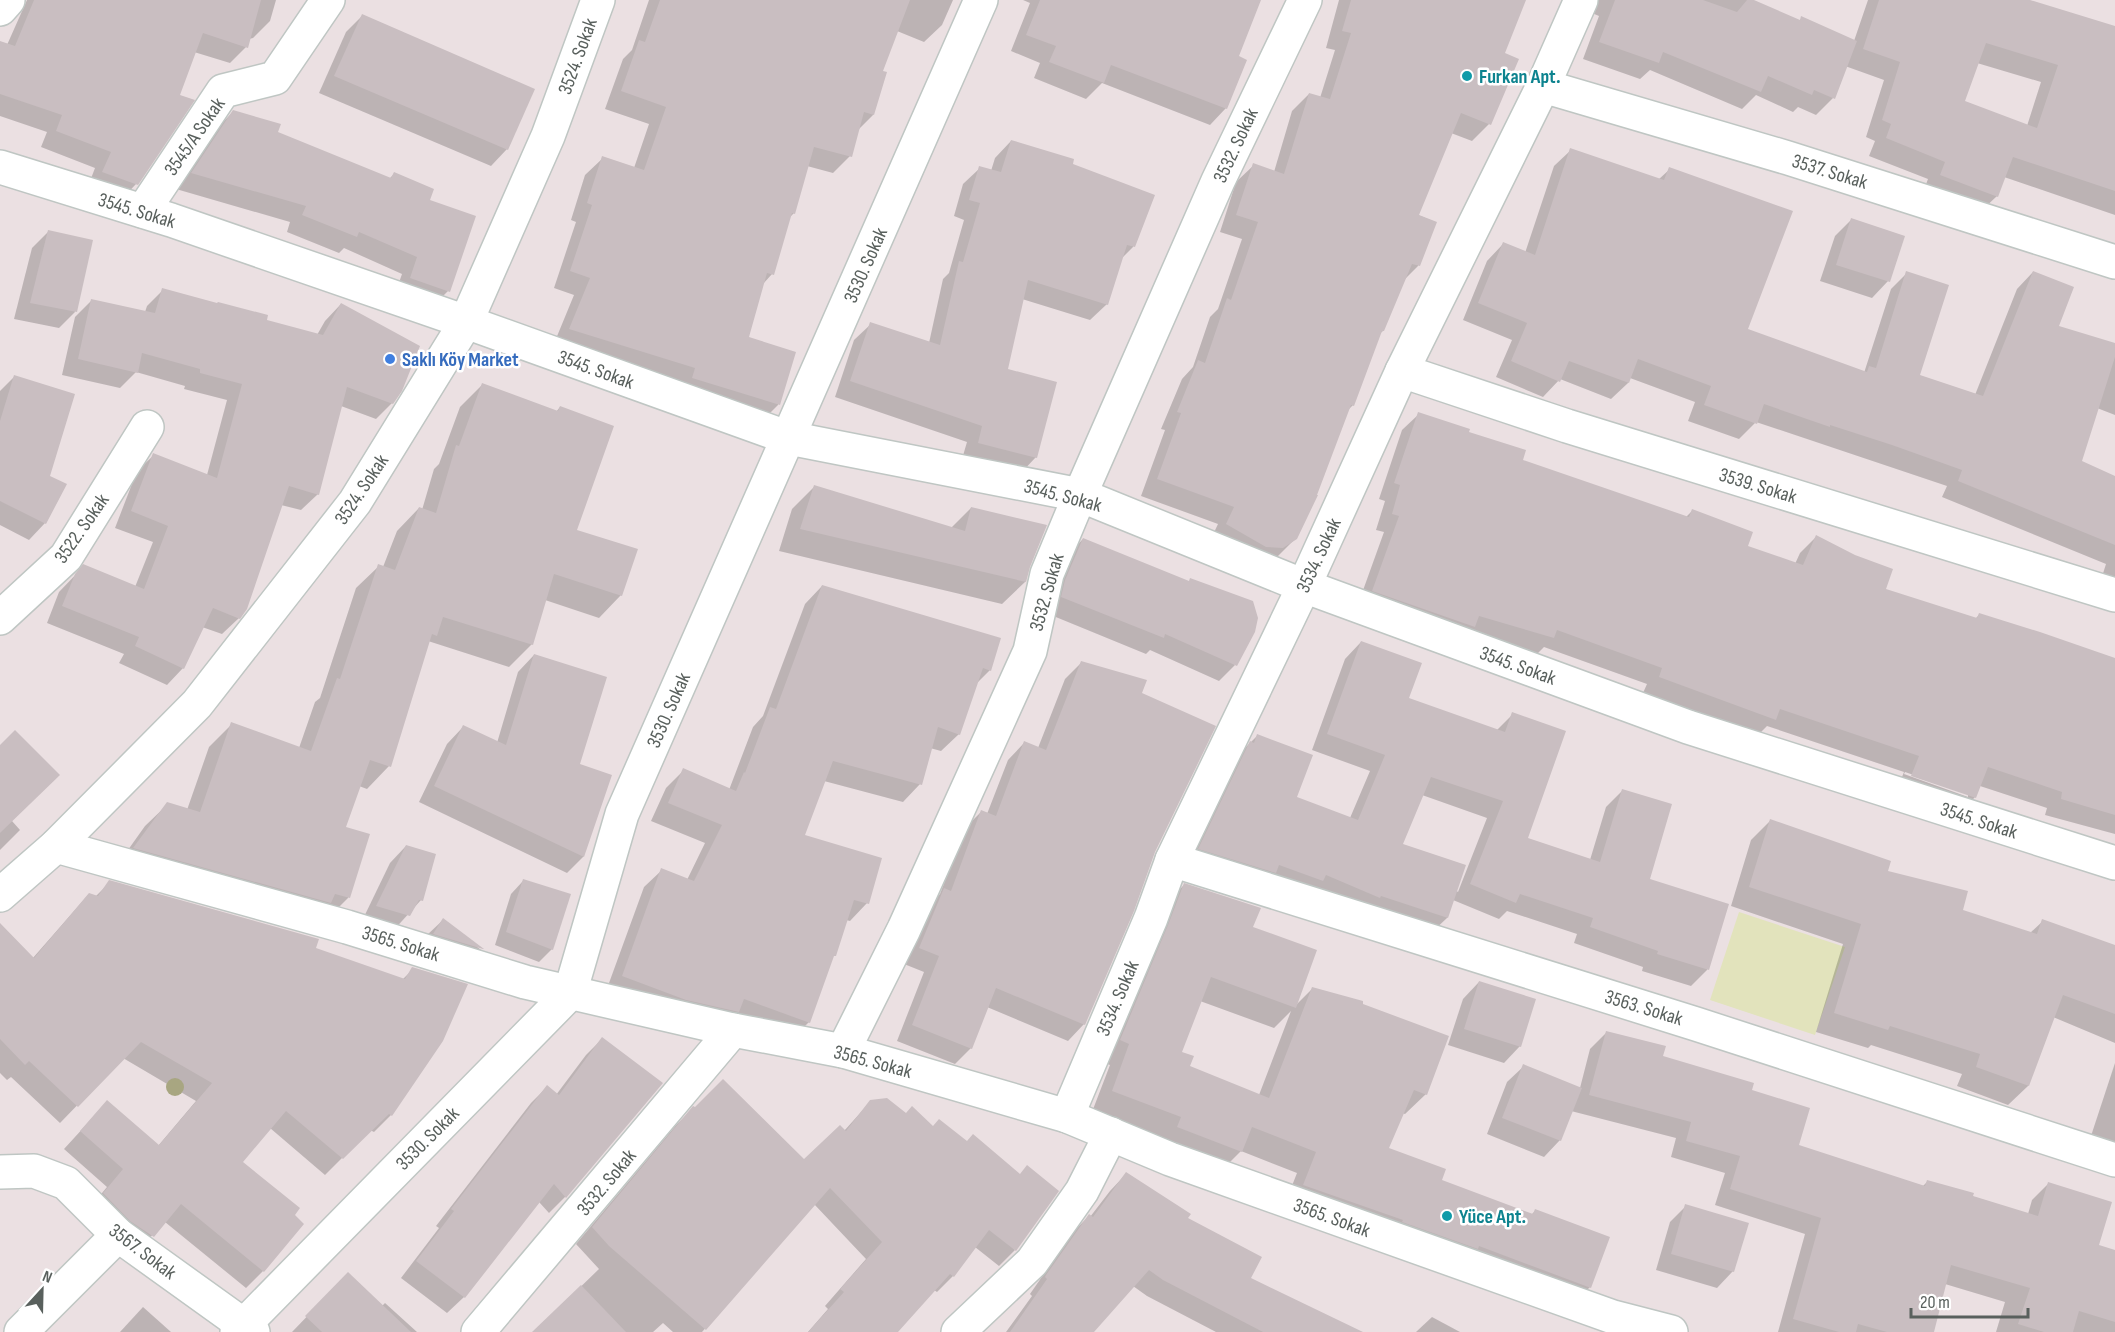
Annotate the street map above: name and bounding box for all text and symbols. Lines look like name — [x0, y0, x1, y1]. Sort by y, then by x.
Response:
street label: 3524. Sokak — [553, 14, 603, 98]
place label: Furkan Apt. — [1479, 65, 1560, 89]
marker: Furkan Apt. — [1460, 69, 1474, 83]
street label: 3545/A Sokak — [159, 93, 231, 180]
street label: 3532. Sokak — [1208, 104, 1264, 187]
street label: 3537. Sokak — [1789, 149, 1871, 195]
street label: 3545. Sokak — [95, 188, 179, 234]
street label: 3530. Sokak — [839, 224, 893, 307]
street label: 3545. Sokak — [554, 345, 638, 395]
place label: Saklı Köy Market — [402, 348, 519, 372]
marker: Saklı Köy Market — [383, 352, 397, 366]
street label: 3524. Sokak — [330, 450, 394, 529]
street label: 3539. Sokak — [1716, 463, 1800, 509]
street label: 3545. Sokak — [1021, 474, 1105, 518]
street label: 3522. Sokak — [49, 489, 115, 568]
street label: 3534. Sokak — [1291, 514, 1347, 597]
street label: 3532. Sokak — [1024, 550, 1070, 634]
street label: 3545. Sokak — [1476, 641, 1560, 691]
street label: 3530. Sokak — [642, 669, 696, 752]
street label: 3545. Sokak — [1937, 797, 2021, 845]
street label: 3565. Sokak — [359, 921, 443, 967]
street label: 3534. Sokak — [1091, 957, 1145, 1040]
street label: 3563. Sokak — [1602, 985, 1686, 1031]
street label: 3565. Sokak — [831, 1040, 915, 1084]
street label: 3530. Sokak — [391, 1102, 465, 1175]
street label: 3532. Sokak — [572, 1144, 642, 1221]
street label: 3565. Sokak — [1290, 1193, 1374, 1243]
place label: Yüce Apt. — [1459, 1205, 1526, 1229]
marker: Yüce Apt. — [1440, 1209, 1454, 1223]
street label: 3567. Sokak — [104, 1219, 181, 1285]
north arrow — [12, 1260, 72, 1320]
text: N — [40, 1267, 55, 1288]
scale bar — [1911, 1281, 2028, 1319]
text: 20 m — [1920, 1292, 1950, 1313]

